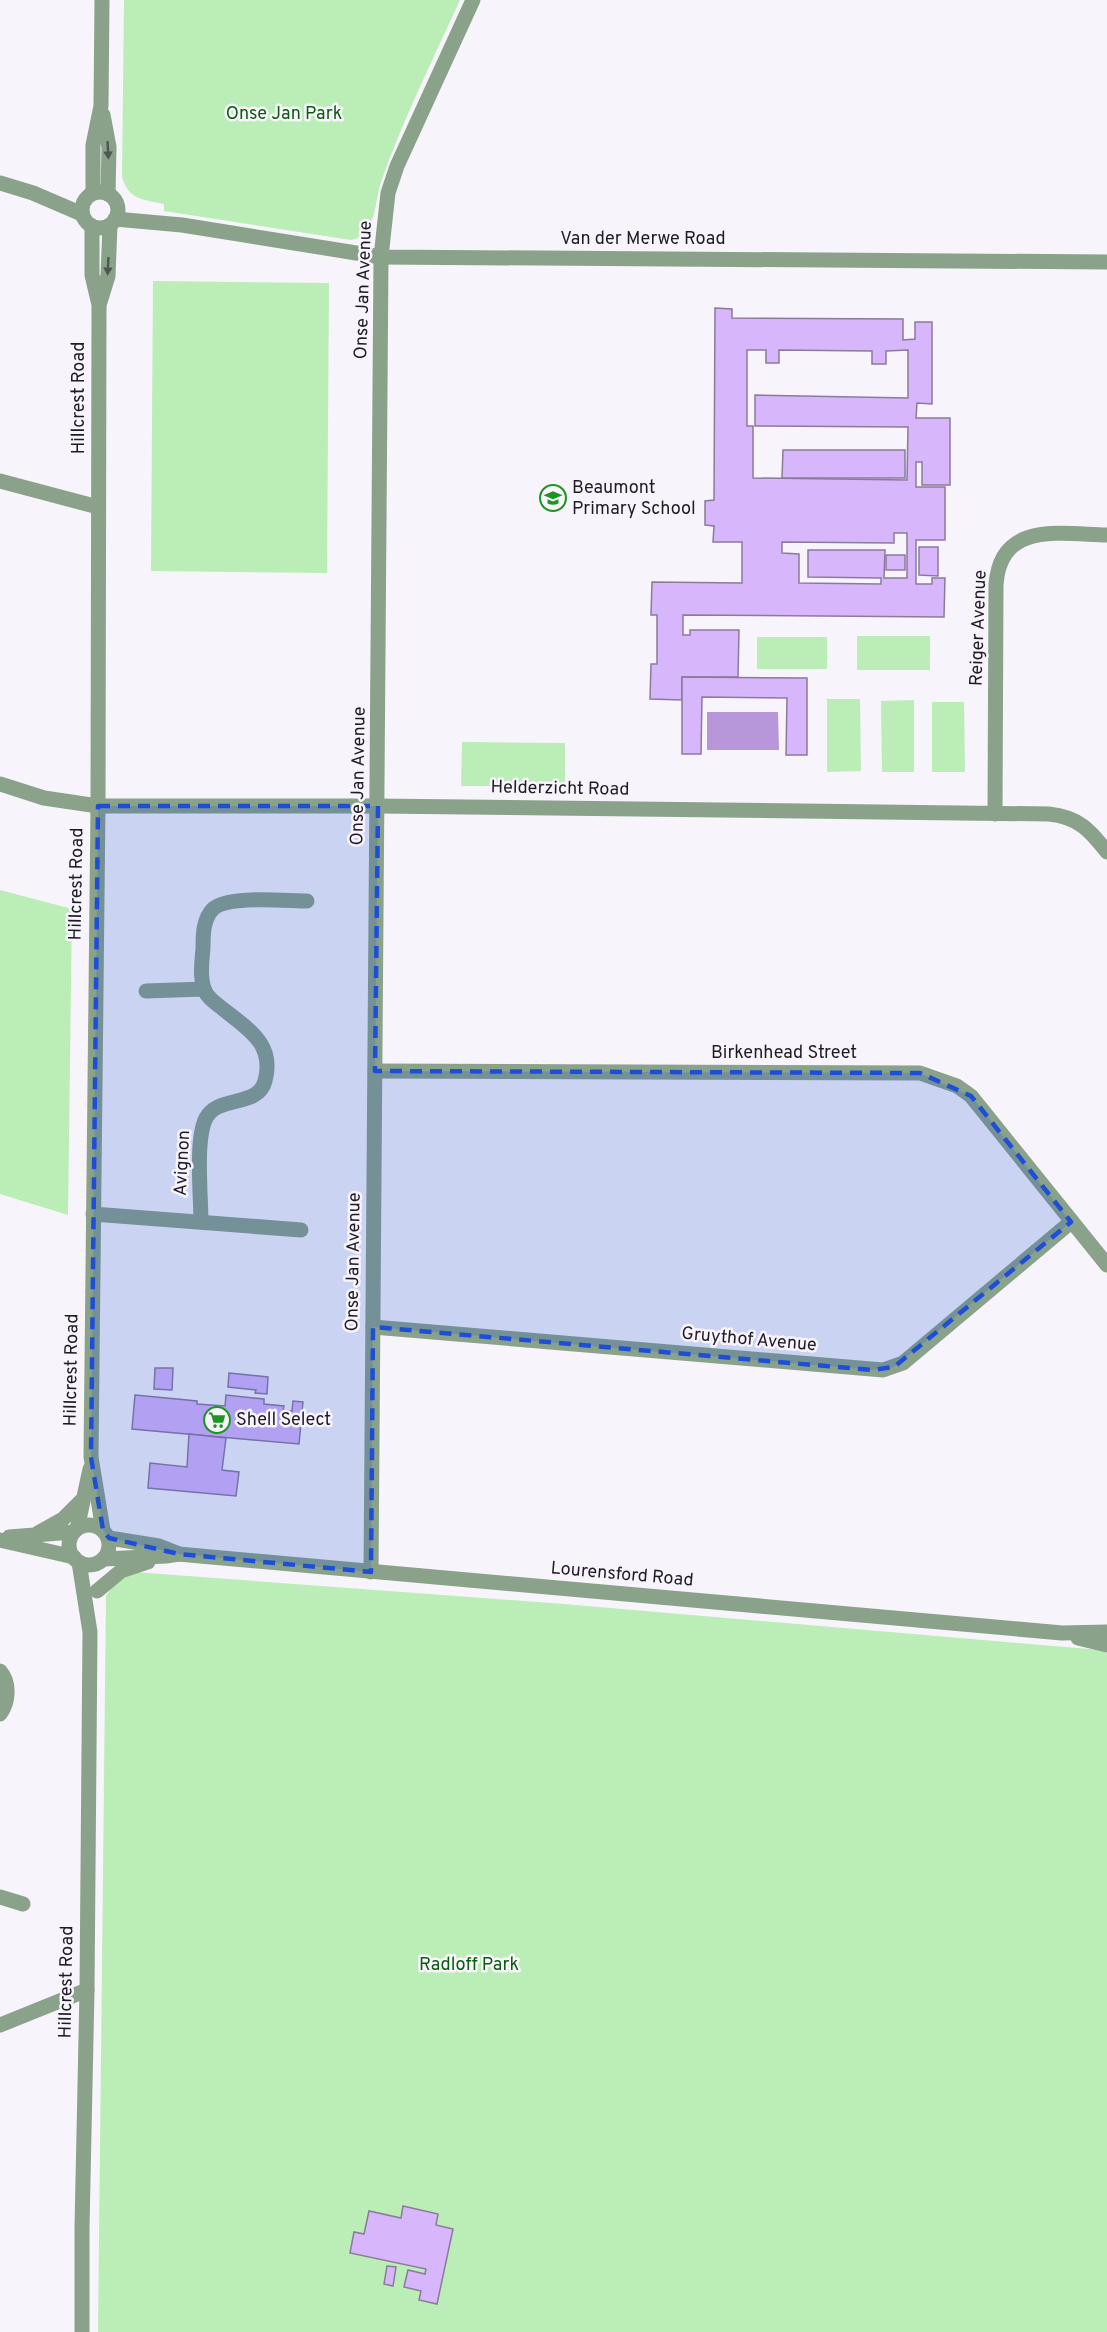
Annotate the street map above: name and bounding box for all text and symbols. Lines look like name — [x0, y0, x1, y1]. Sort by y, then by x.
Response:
park label: Onse Jan Park — [226, 103, 342, 126]
one-way arrow — [103, 140, 113, 159]
street label: Onse Jan Avenue — [350, 220, 378, 360]
street label: Van der Merwe Road — [560, 228, 726, 251]
one-way arrow — [103, 256, 112, 275]
street label: Hillcrest Road — [68, 342, 91, 454]
place label: Beaumont Primary School — [572, 477, 696, 521]
school or university icon: Beaumont Primary School — [538, 483, 568, 513]
street label: Reiger Avenue — [965, 569, 993, 687]
street label: Onse Jan Avenue — [346, 706, 372, 846]
street label: Helderzicht Road — [490, 776, 630, 802]
street label: Hillcrest Road — [65, 827, 89, 941]
street label: Birkenhead Street — [711, 1042, 857, 1065]
street label: Avignon — [170, 1130, 196, 1196]
street label: Onse Jan Avenue — [341, 1192, 367, 1332]
street label: Hillcrest Road — [60, 1313, 84, 1427]
street label: Gruythof Avenue — [680, 1323, 818, 1357]
supermarket icon: Shell Select — [202, 1405, 232, 1435]
place label: Shell Select — [236, 1409, 331, 1432]
street label: Lourensford Road — [550, 1557, 694, 1593]
street label: Hillcrest Road — [55, 1925, 79, 2039]
park label: Radloff Park — [419, 1954, 519, 1977]

